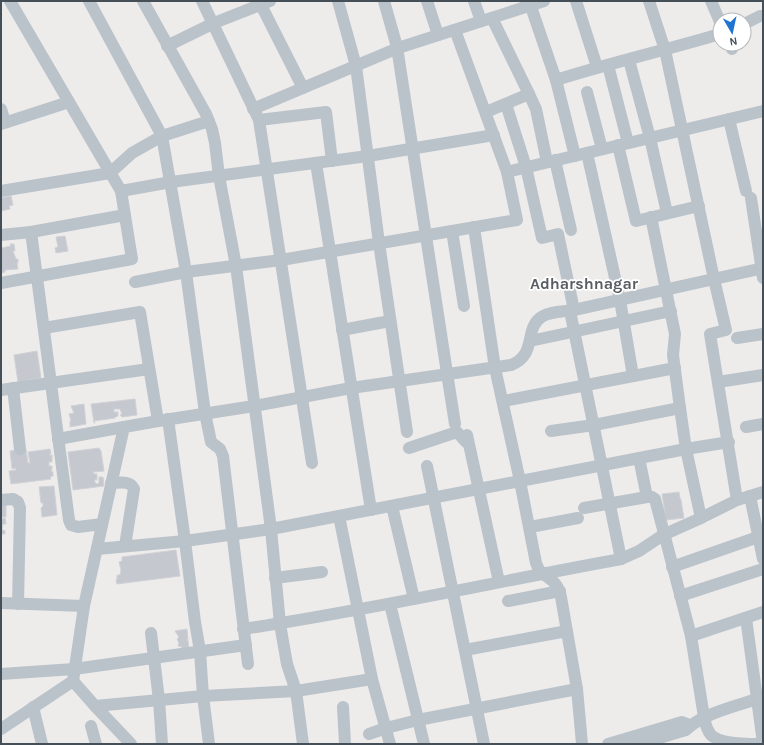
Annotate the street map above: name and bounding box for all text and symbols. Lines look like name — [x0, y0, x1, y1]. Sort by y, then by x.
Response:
north arrow — [712, 12, 752, 52]
text: N — [729, 34, 738, 48]
district label: Adharshnagar — [530, 274, 639, 293]

